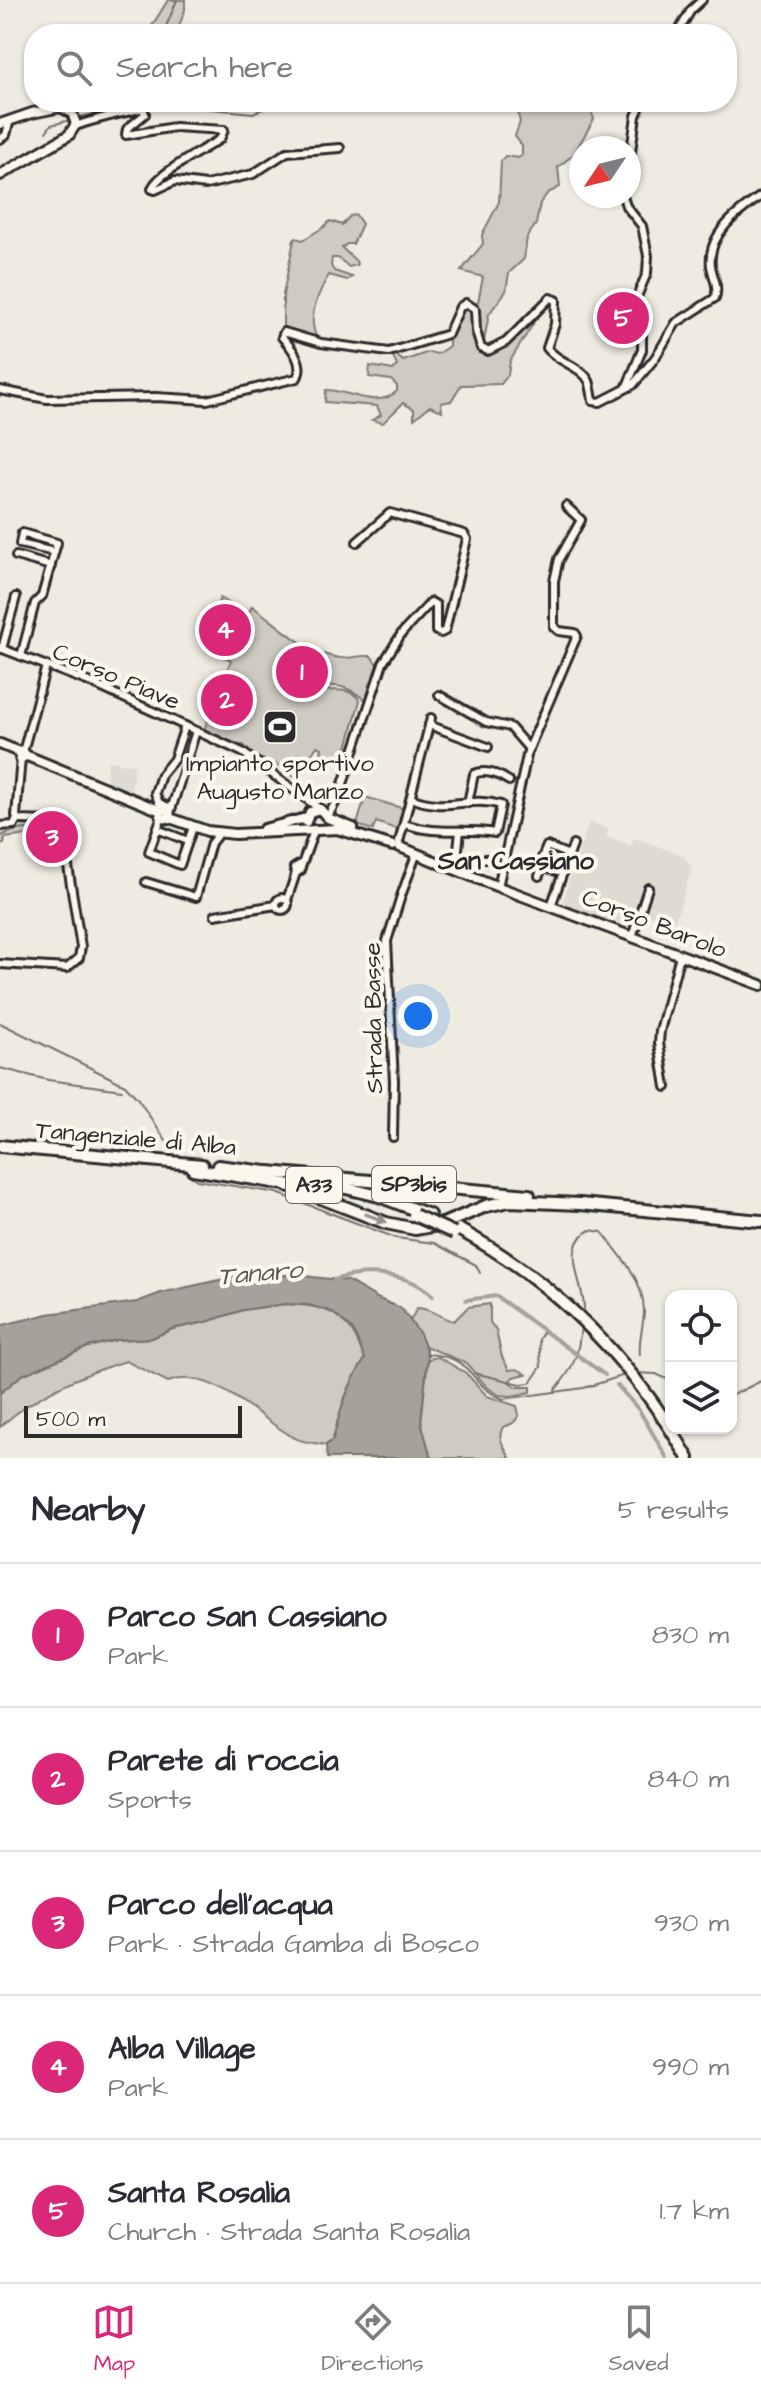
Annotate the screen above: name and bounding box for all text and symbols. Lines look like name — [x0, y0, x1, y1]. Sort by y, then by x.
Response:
search box — [24, 24, 737, 112]
icon: search — [52, 46, 96, 90]
text: Search here — [116, 47, 293, 89]
north arrow — [569, 136, 641, 208]
pin: 5 — [597, 288, 649, 348]
pin: 4 — [199, 600, 251, 660]
street label: Corso Piave — [47, 635, 185, 719]
pin: 1 — [276, 642, 328, 702]
pin: 2 — [201, 670, 253, 730]
sports icon: Impianto sportivo Augusto Manzo — [261, 708, 299, 746]
place label: Impianto sportivo Augusto Manzo — [186, 747, 374, 810]
pin: 3 — [26, 807, 78, 867]
district label: San Cassiano — [437, 843, 594, 879]
street label: Corso Barolo — [577, 881, 732, 967]
street label: Strada Basse — [356, 942, 392, 1094]
your location — [398, 996, 438, 1036]
street label: Tangenziale di Alba — [34, 1113, 238, 1166]
road number: SP3bis — [372, 1166, 456, 1202]
road number: A33 — [286, 1167, 342, 1203]
one-way arrow — [364, 1212, 388, 1225]
water label: Tanaro — [216, 1251, 306, 1295]
map controls — [665, 1290, 737, 1434]
button: locate — [665, 1290, 737, 1362]
button: layers — [665, 1362, 737, 1434]
scale bar — [24, 1402, 242, 1438]
text: 500 m — [36, 1404, 105, 1435]
text: Nearby — [32, 1486, 146, 1534]
text: 5 results — [618, 1492, 729, 1528]
text: Parco San Cassiano — [108, 1596, 387, 1638]
text: 1 — [56, 1617, 60, 1653]
text: 830 m — [652, 1617, 729, 1653]
text: Park — [108, 1638, 168, 1674]
text: Parete di roccia — [108, 1740, 339, 1782]
text: 2 — [51, 1761, 65, 1797]
text: 840 m — [647, 1761, 729, 1797]
text: Sports — [108, 1782, 192, 1818]
text: Parco dell'acqua — [108, 1884, 333, 1926]
text: 3 — [51, 1905, 65, 1941]
text: 930 m — [654, 1905, 729, 1941]
text: Park · Strada Gamba di Bosco — [108, 1926, 479, 1962]
text: Alba Village — [108, 2028, 256, 2070]
text: 4 — [49, 2049, 67, 2085]
text: 990 m — [652, 2049, 729, 2085]
text: Park — [108, 2070, 168, 2106]
text: Santa Rosalia — [108, 2172, 290, 2214]
text: 5 — [49, 2193, 67, 2229]
text: 1.7 km — [659, 2193, 729, 2229]
text: Church · Strada Santa Rosalia — [108, 2214, 470, 2250]
tab: Map — [92, 2300, 136, 2379]
tab: Directions — [321, 2300, 424, 2379]
tab: Saved — [609, 2300, 669, 2379]

